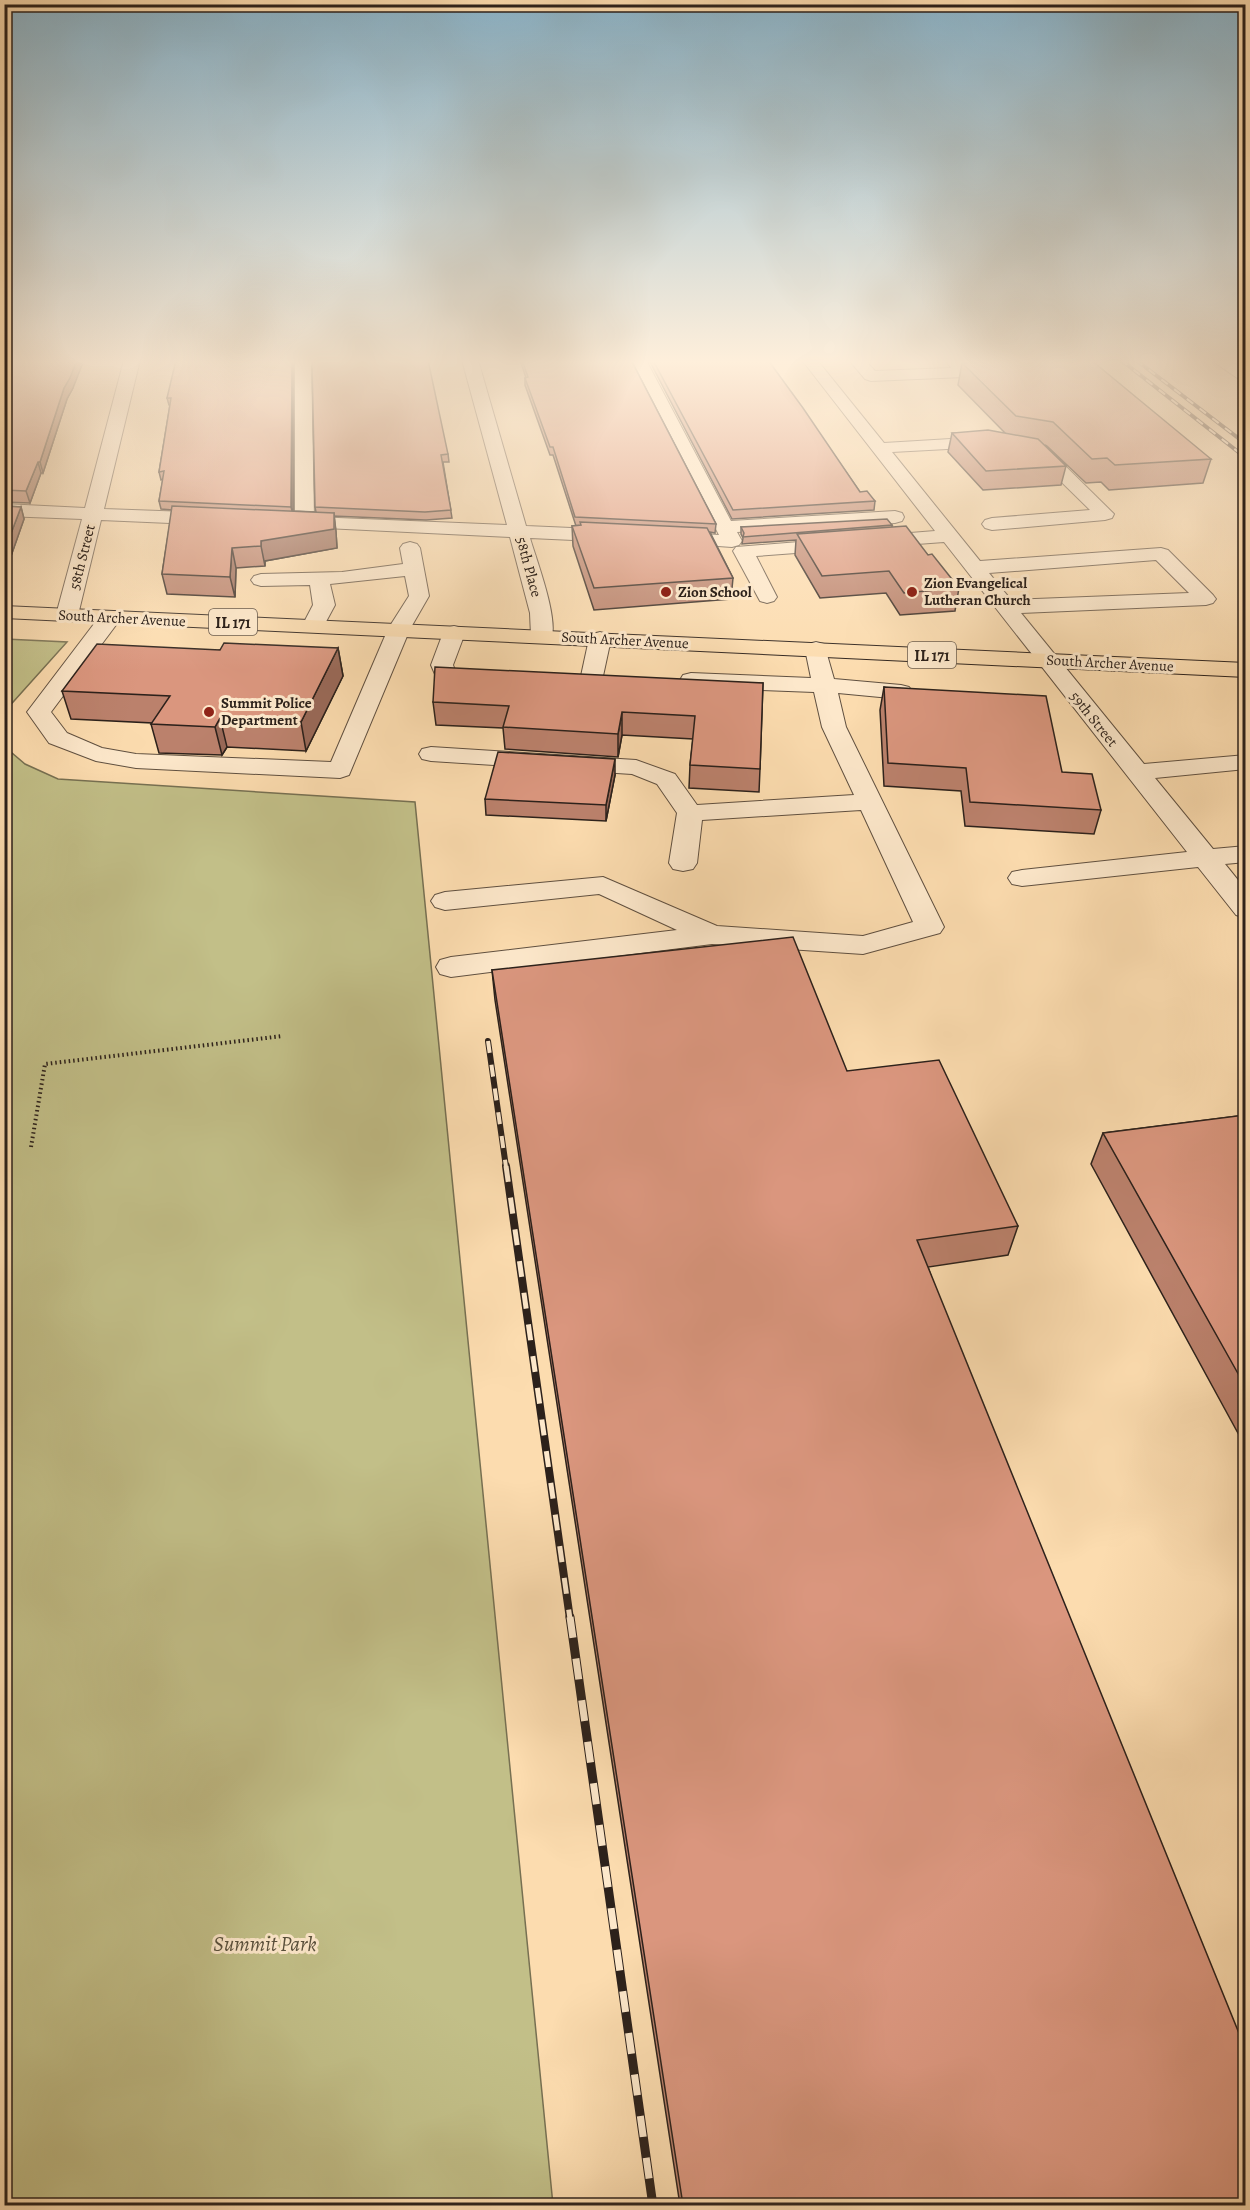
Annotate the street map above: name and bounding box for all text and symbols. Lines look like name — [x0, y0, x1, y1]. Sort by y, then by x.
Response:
street label: 58th Street — [64, 522, 100, 592]
street label: 58th Place — [511, 535, 547, 600]
place label: Zion Evangelical Lutheran Church — [924, 573, 1031, 610]
place label: Zion School — [678, 582, 752, 602]
marker: Zion School — [659, 585, 673, 599]
marker: Zion Evangelical Lutheran Church — [905, 585, 919, 599]
street label: South Archer Avenue — [58, 605, 187, 631]
road number: IL 171 — [209, 609, 257, 635]
street label: South Archer Avenue — [561, 627, 690, 653]
road number: IL 171 — [908, 642, 956, 668]
street label: South Archer Avenue — [1046, 650, 1175, 676]
street label: 59th Street — [1065, 687, 1123, 751]
place label: Summit Police Department — [221, 693, 312, 730]
marker: Summit Police Department — [202, 705, 216, 719]
park label: Summit Park — [213, 1930, 317, 1958]

